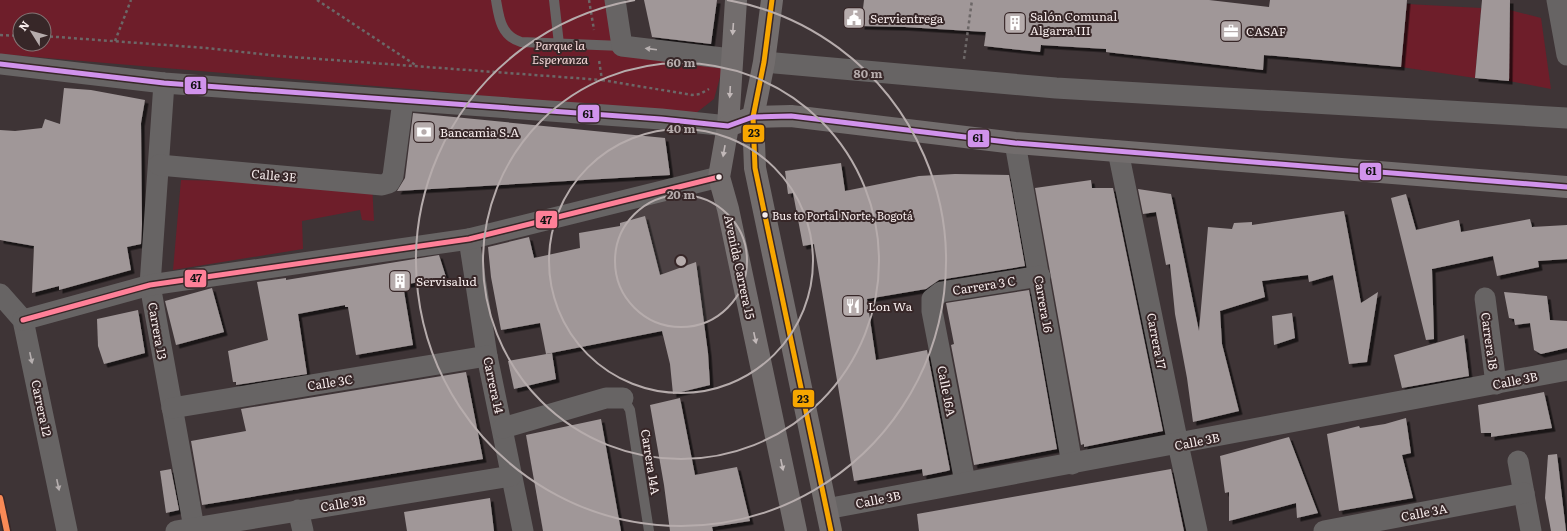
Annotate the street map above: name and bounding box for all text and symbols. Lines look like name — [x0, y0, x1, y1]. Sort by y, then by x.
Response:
public building icon: Servientrega — [841, 5, 867, 31]
place label: Salón Comunal Algarra III — [1030, 7, 1117, 39]
place label: Servientrega — [870, 9, 944, 27]
building icon: Salón Comunal Algarra III — [1002, 10, 1028, 36]
north arrow — [12, 12, 52, 52]
text: N — [14, 17, 32, 34]
office icon: CASAF — [1218, 18, 1244, 44]
place label: CASAF — [1246, 22, 1286, 40]
one-way arrow — [730, 23, 737, 35]
park label: Parque la Esperanza — [532, 36, 588, 68]
one-way arrow — [645, 46, 657, 52]
text: 60 m — [667, 53, 695, 71]
text: 80 m — [854, 64, 882, 82]
line badge: 61 — [184, 76, 207, 95]
text: 61 — [191, 76, 202, 92]
one-way arrow — [726, 86, 733, 98]
line badge: 61 — [577, 104, 600, 123]
text: 61 — [583, 105, 594, 121]
bank icon: Bancamia S.A — [411, 119, 437, 145]
text: 40 m — [667, 119, 696, 137]
place label: Bancamia S.A — [440, 123, 519, 141]
line badge: 23 — [742, 124, 765, 143]
text: 23 — [748, 124, 760, 140]
line badge: 61 — [967, 129, 990, 148]
text: 61 — [973, 129, 984, 145]
one-way arrow — [720, 145, 726, 157]
line badge: 61 — [1359, 162, 1382, 181]
text: 61 — [1366, 162, 1377, 178]
street label: Calle 3E — [251, 164, 298, 186]
unlabelled marker — [714, 172, 724, 182]
text: 20 m — [667, 185, 695, 203]
place label: Bus to Portal Norte, Bogotá — [772, 207, 913, 223]
line badge: 47 — [535, 210, 558, 229]
marker: Bus to Portal Norte, Bogotá — [760, 210, 770, 220]
text: 47 — [540, 211, 552, 227]
street label: Avenida Carrera 15 — [720, 213, 760, 321]
centre of rings — [674, 254, 688, 268]
building icon: Servisalud — [387, 268, 413, 294]
line badge: 47 — [184, 269, 207, 288]
text: 47 — [190, 269, 202, 285]
street label: Carrera 3 C — [951, 271, 1017, 299]
place label: Servisalud — [416, 272, 477, 290]
street label: Carrera 16 — [1030, 274, 1058, 335]
restaurant icon: Lon Wa — [840, 293, 866, 319]
place label: Lon Wa — [868, 297, 913, 315]
street label: Carrera 13 — [144, 301, 172, 361]
street label: Carrera 17 — [1143, 311, 1171, 371]
street label: Carrera 18 — [1477, 311, 1503, 371]
one-way arrow — [753, 331, 759, 344]
one-way arrow — [29, 352, 35, 364]
street label: Carrera 14 — [479, 355, 509, 415]
street label: Calle 16A — [933, 364, 961, 418]
street label: Calle 3B — [1491, 367, 1539, 393]
street label: Calle 3C — [306, 369, 354, 395]
street label: Carrera 12 — [27, 378, 57, 438]
line badge: 23 — [792, 389, 815, 408]
text: 23 — [797, 390, 809, 406]
street label: Carrera 14A — [637, 428, 665, 496]
street label: Calle 3B — [1173, 428, 1221, 454]
one-way arrow — [779, 459, 785, 471]
one-way arrow — [55, 479, 61, 491]
street label: Calle 3B — [854, 486, 902, 512]
street label: Calle 3B — [319, 491, 367, 515]
street label: Calle 3A — [1399, 499, 1449, 525]

